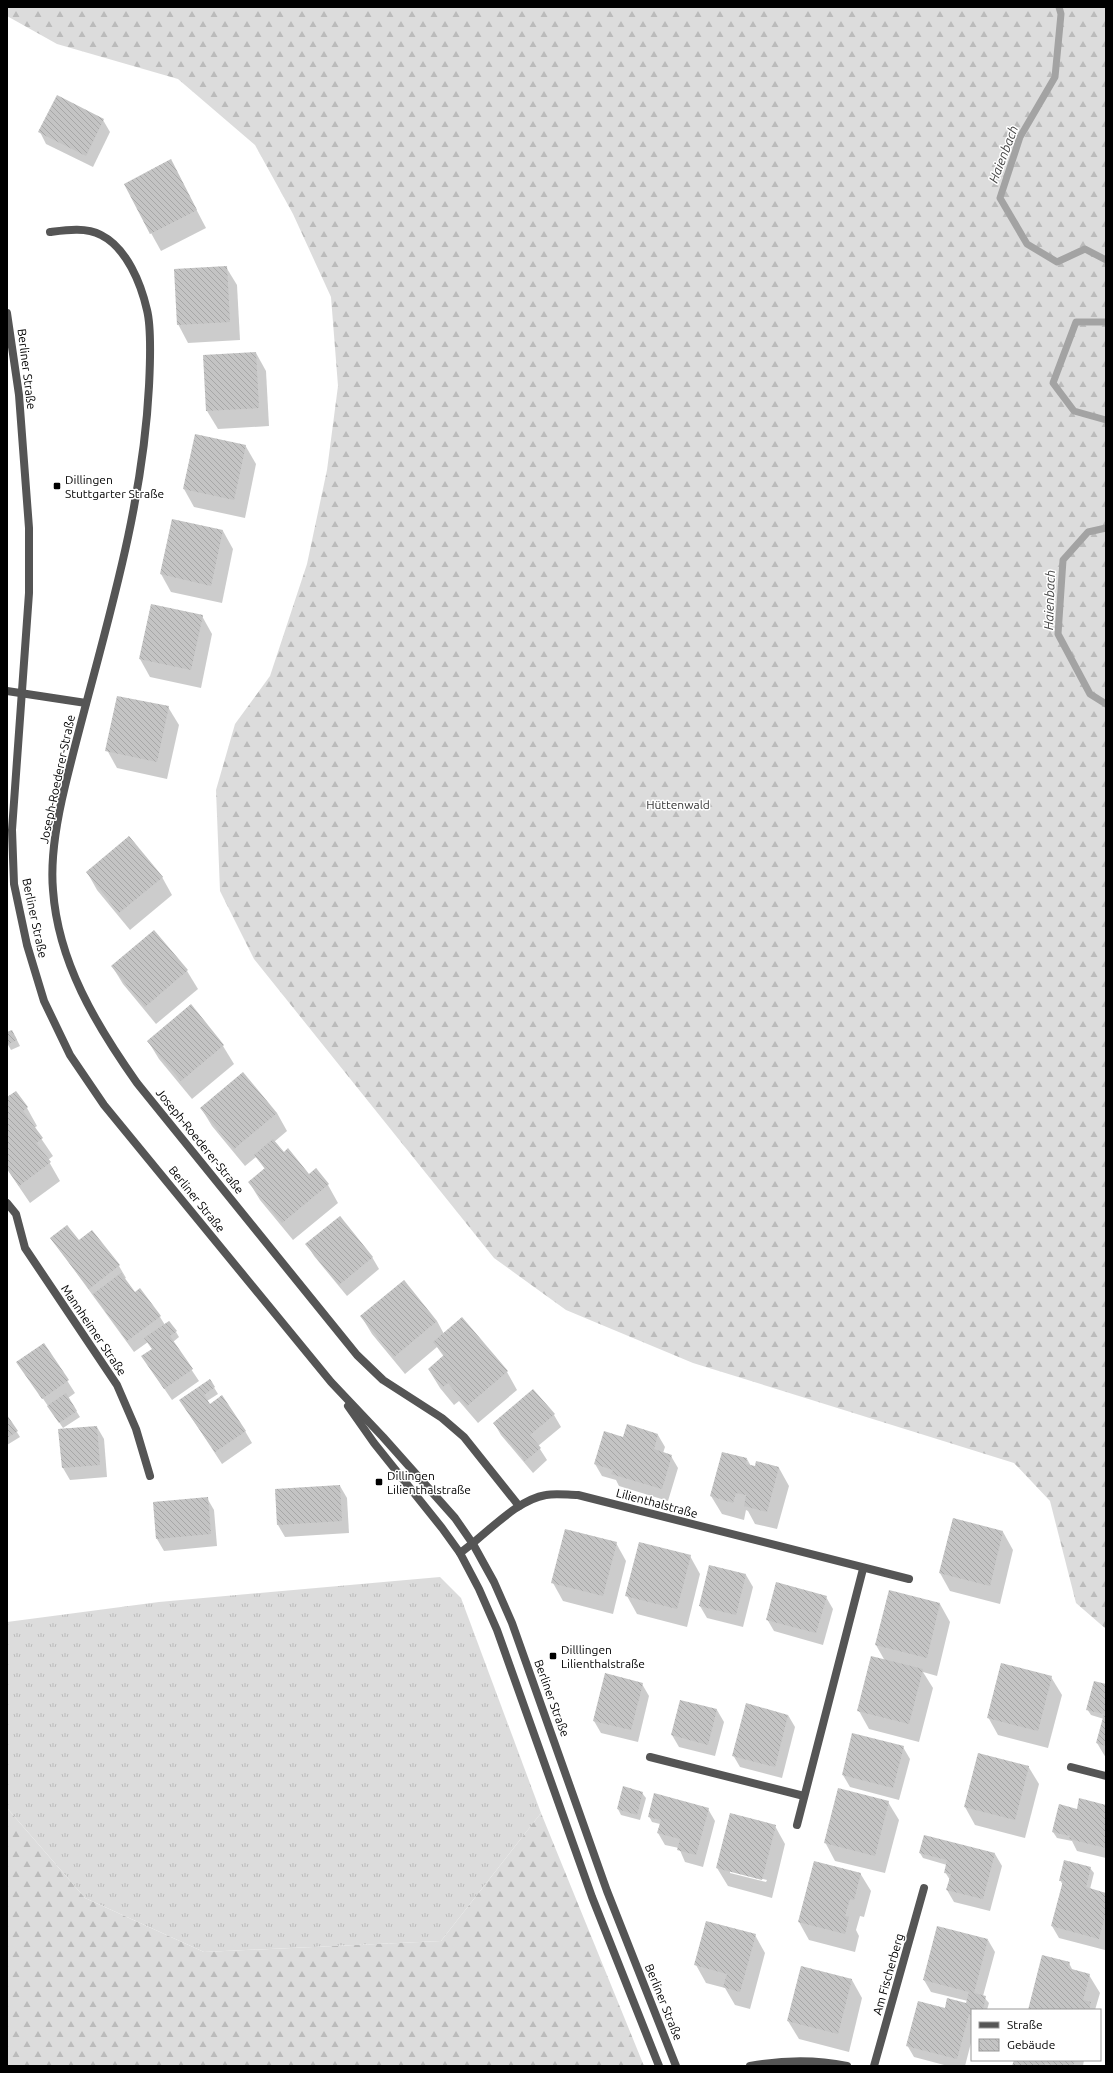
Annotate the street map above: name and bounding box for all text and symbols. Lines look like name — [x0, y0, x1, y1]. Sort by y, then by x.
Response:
water label: Haienbach — [986, 123, 1020, 185]
street label: Berliner Straße — [16, 328, 38, 410]
place label: Dillingen Stuttgarter Straße — [65, 473, 164, 500]
marker: Dillingen Stuttgarter Straße — [52, 481, 62, 491]
water label: Haienbach — [1041, 570, 1057, 630]
street label: Joseph-Roederer-Straße — [37, 713, 77, 845]
park label: Hüttenwald — [646, 798, 710, 811]
street label: Berliner Straße — [20, 877, 50, 959]
street label: Joseph-Roederer-Straße — [154, 1086, 246, 1196]
street label: Berliner Straße — [166, 1163, 228, 1235]
street label: Mannheimer Straße — [59, 1282, 129, 1378]
place label: Dillingen Lilienthalstraße — [387, 1469, 471, 1496]
marker: Dillingen Lilienthalstraße — [374, 1477, 384, 1487]
street label: Lilienthalstraße — [615, 1486, 699, 1520]
place label: Dilllingen Lilienthalstraße — [561, 1643, 645, 1670]
marker: Dilllingen Lilienthalstraße — [548, 1651, 558, 1661]
street label: Berliner Straße — [532, 1658, 572, 1738]
street label: Am Fischerberg — [870, 1932, 906, 2016]
street label: Berliner Straße — [643, 1962, 685, 2042]
legend — [971, 2009, 1101, 2061]
text: Straße — [1007, 2018, 1043, 2031]
text: Gebäude — [1007, 2038, 1055, 2051]

